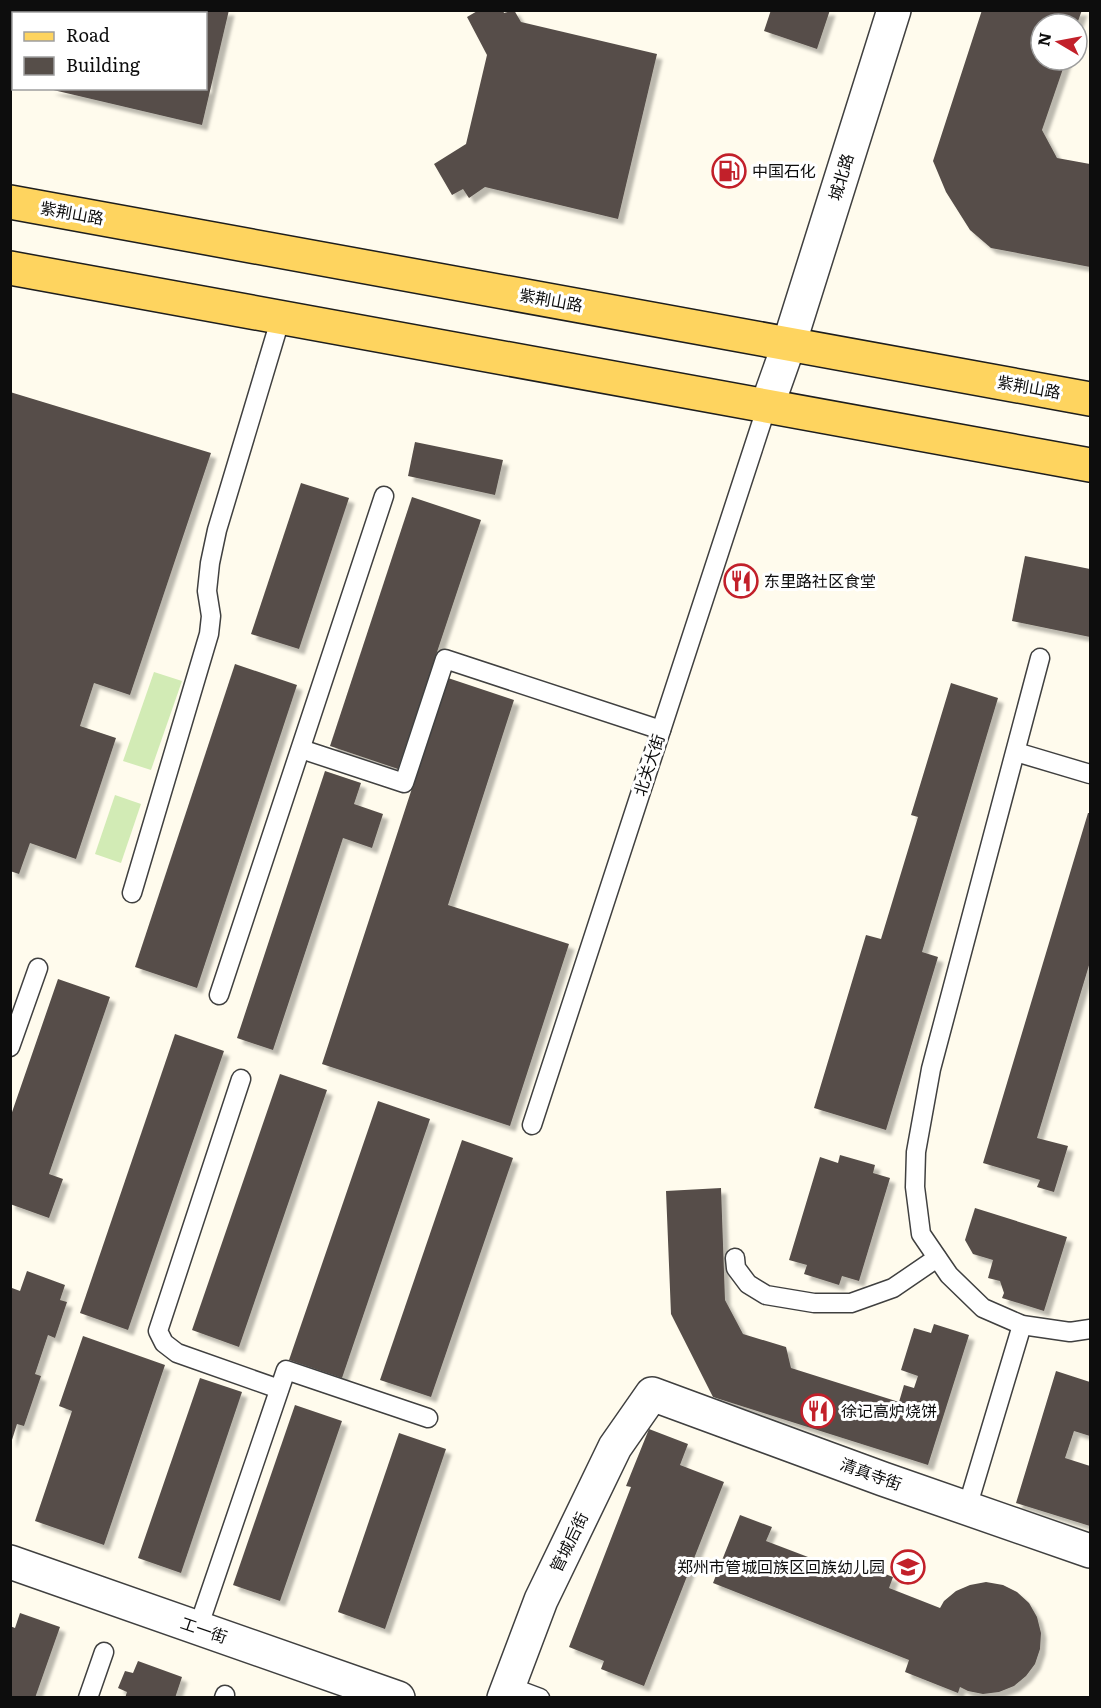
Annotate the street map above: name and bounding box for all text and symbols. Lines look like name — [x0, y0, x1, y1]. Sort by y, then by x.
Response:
legend — [12, 12, 207, 90]
north arrow — [1029, 12, 1089, 72]
text: Road — [66, 21, 110, 48]
text: N — [1030, 31, 1056, 48]
text: Building — [66, 51, 141, 78]
street label: 城北路 — [822, 150, 859, 203]
fuel station icon: 中国石化 — [711, 153, 747, 189]
place label: 中国石化 — [752, 158, 816, 182]
street label: 紫荆山路 — [39, 195, 106, 229]
street label: 紫荆山路 — [518, 282, 585, 316]
street label: 紫荆山路 — [996, 369, 1063, 403]
restaurant icon: 东里路社区食堂 — [723, 563, 759, 599]
place label: 东里路社区食堂 — [764, 568, 876, 592]
street label: 北关大街 — [627, 731, 669, 799]
restaurant icon: 徐记高炉烧饼 — [800, 1393, 836, 1429]
place label: 徐记高炉烧饼 — [841, 1398, 937, 1422]
street label: 清真寺街 — [837, 1451, 906, 1495]
street label: 管城后街 — [543, 1508, 593, 1576]
school or university icon: 郑州市管城回族区回族幼儿园 — [890, 1549, 926, 1585]
place label: 郑州市管城回族区回族幼儿园 — [677, 1554, 885, 1578]
street label: 工一街 — [178, 1610, 231, 1648]

